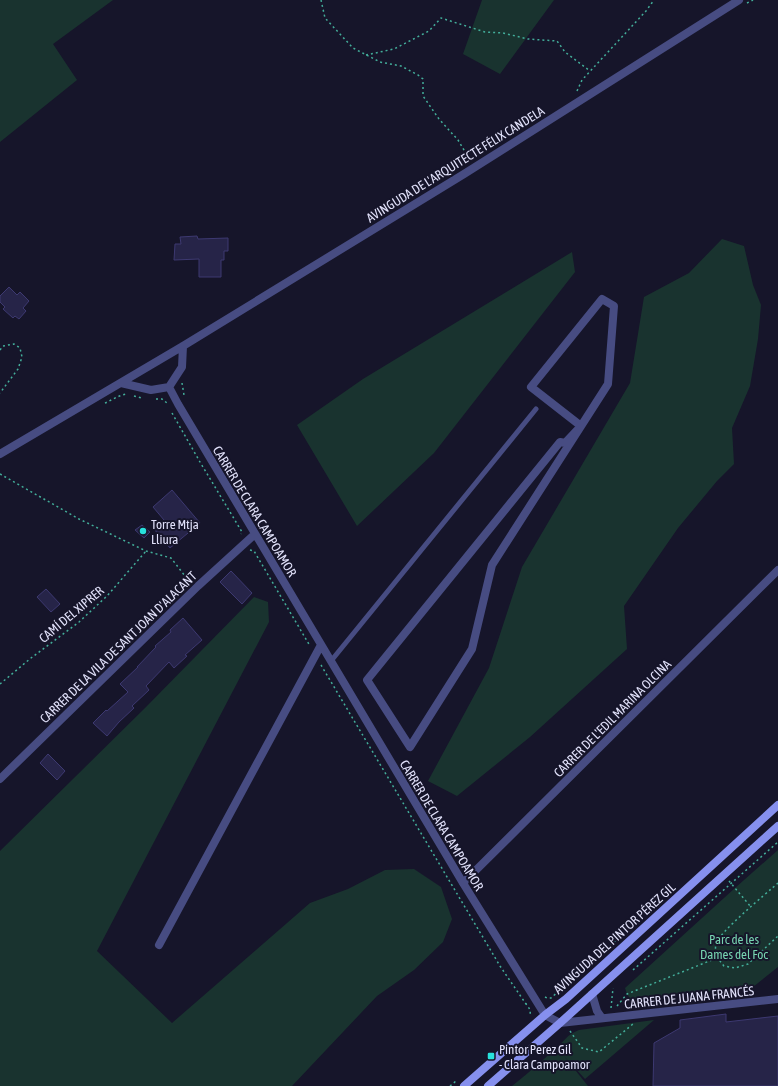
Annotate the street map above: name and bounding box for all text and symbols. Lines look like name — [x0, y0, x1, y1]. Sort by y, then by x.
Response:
street label: AVINGUDA DE L'ARQUITECTE FÉLIX CANDELA — [364, 103, 547, 226]
street label: CARRER DE CLARA CAMPOAMOR — [210, 443, 300, 580]
place label: Torre Mtja Lliura — [151, 517, 199, 547]
marker: Torre Mtja Lliura — [138, 526, 148, 536]
street label: CARRER DE LA VILA DE SANT JOAN D'ALACANT — [37, 568, 200, 726]
street label: CAMÍ DEL XIPRER — [36, 583, 107, 646]
street label: CARRER DE L'EDIL MARINA OLCINA — [551, 656, 674, 780]
street label: CARRER DE CLARA CAMPOAMOR — [397, 757, 487, 894]
street label: AVINGUDA DEL PINTOR PÉREZ GIL — [550, 880, 678, 997]
park label: Parc de les Dames del Foc — [700, 932, 768, 962]
street label: CARRER DE JUANA FRANCÉS — [623, 983, 755, 1012]
place label: Pintor Perez Gil - Clara Campoamor — [499, 1042, 590, 1072]
marker: Pintor Perez Gil - Clara Campoamor — [486, 1051, 496, 1061]

